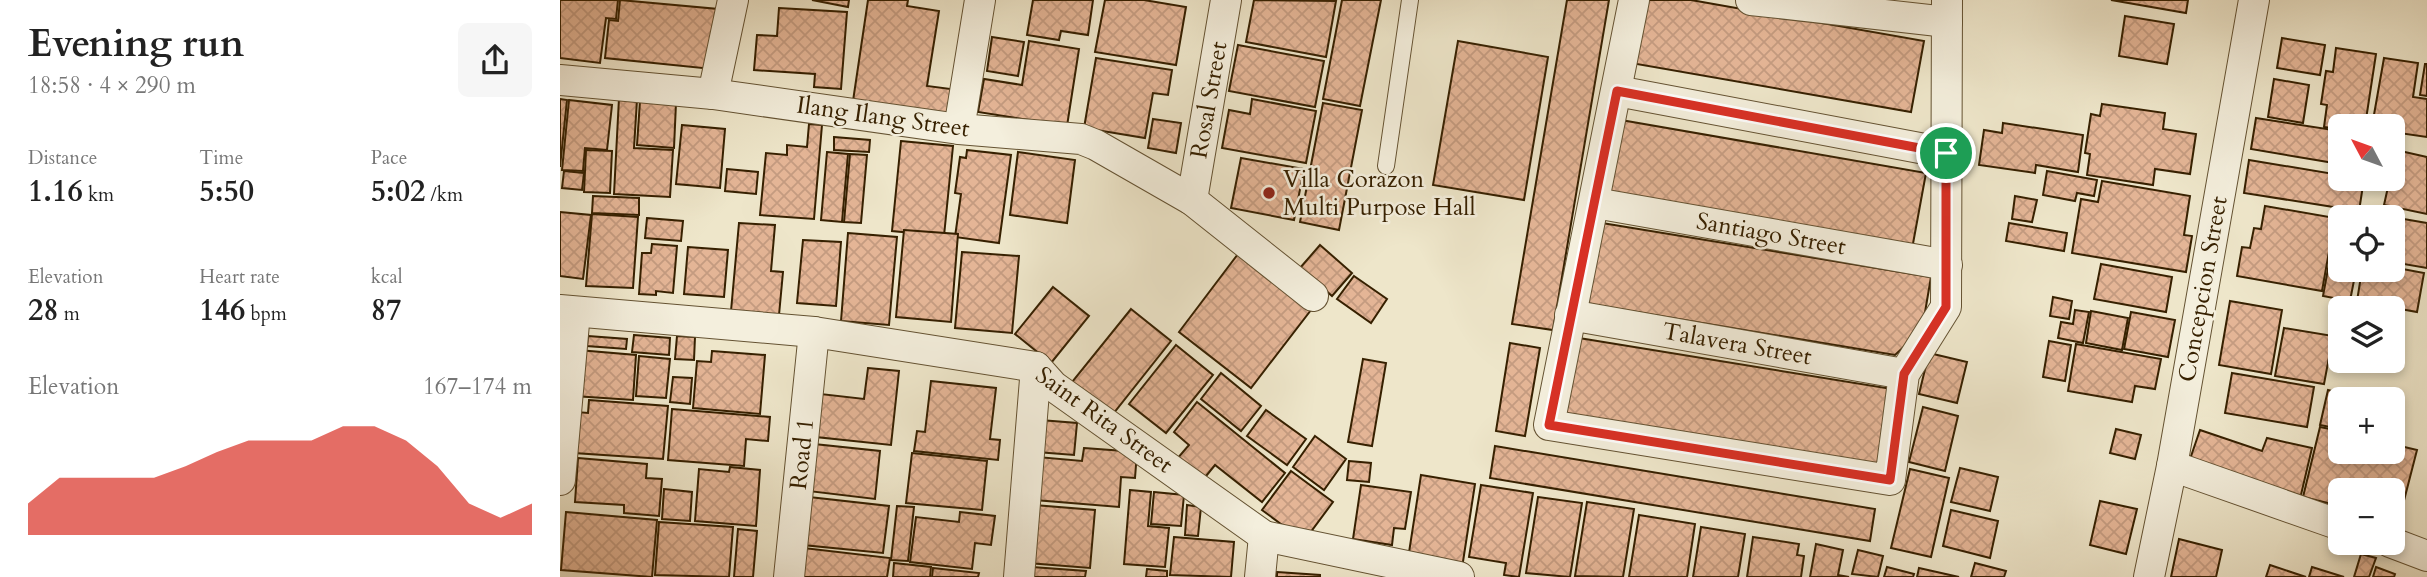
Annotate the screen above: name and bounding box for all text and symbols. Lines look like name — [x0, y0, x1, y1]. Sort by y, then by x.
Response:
text: Evening run — [28, 18, 244, 70]
button: share — [458, 23, 532, 97]
street label: Rosal Street — [1182, 38, 1236, 161]
text: 18:58 · 4 × 290 m — [28, 70, 196, 101]
street label: Ilang Ilang Street — [794, 89, 972, 146]
north arrow — [2328, 114, 2404, 191]
map controls — [2328, 114, 2405, 555]
pin — [1916, 123, 1976, 183]
icon: arrive — [1927, 134, 1965, 172]
text: Distance — [28, 145, 97, 171]
text: Time — [199, 145, 243, 171]
text: Pace — [371, 145, 407, 171]
place label: Villa Corazon Multi Purpose Hall — [1283, 163, 1476, 224]
text: 1.16 — [28, 171, 83, 212]
text: 5:50 — [199, 171, 254, 212]
text: 5:02 — [371, 171, 425, 212]
text: km — [83, 182, 114, 208]
text: /km — [425, 182, 463, 208]
marker: Villa Corazon Multi Purpose Hall — [1261, 185, 1277, 201]
street label: Concepcion Street — [2170, 193, 2236, 384]
street label: Santiago Street — [1694, 205, 1849, 263]
button: locate — [2328, 205, 2405, 282]
text: Elevation — [28, 264, 103, 290]
text: Heart rate — [199, 264, 280, 290]
text: kcal — [371, 264, 403, 290]
text: 28 — [28, 290, 59, 331]
text: 146 — [199, 290, 245, 331]
text: 87 — [371, 290, 401, 331]
button: layers — [2328, 296, 2405, 373]
text: m — [59, 301, 80, 327]
text: bpm — [245, 301, 287, 327]
street label: Talavera Street — [1660, 315, 1815, 373]
street label: Saint Rita Street — [1029, 359, 1180, 481]
text: Elevation — [28, 371, 119, 402]
text: 167–174 m — [423, 371, 532, 402]
button: + — [2328, 387, 2405, 464]
street label: Road 1 — [782, 417, 822, 491]
button: − — [2328, 478, 2405, 555]

